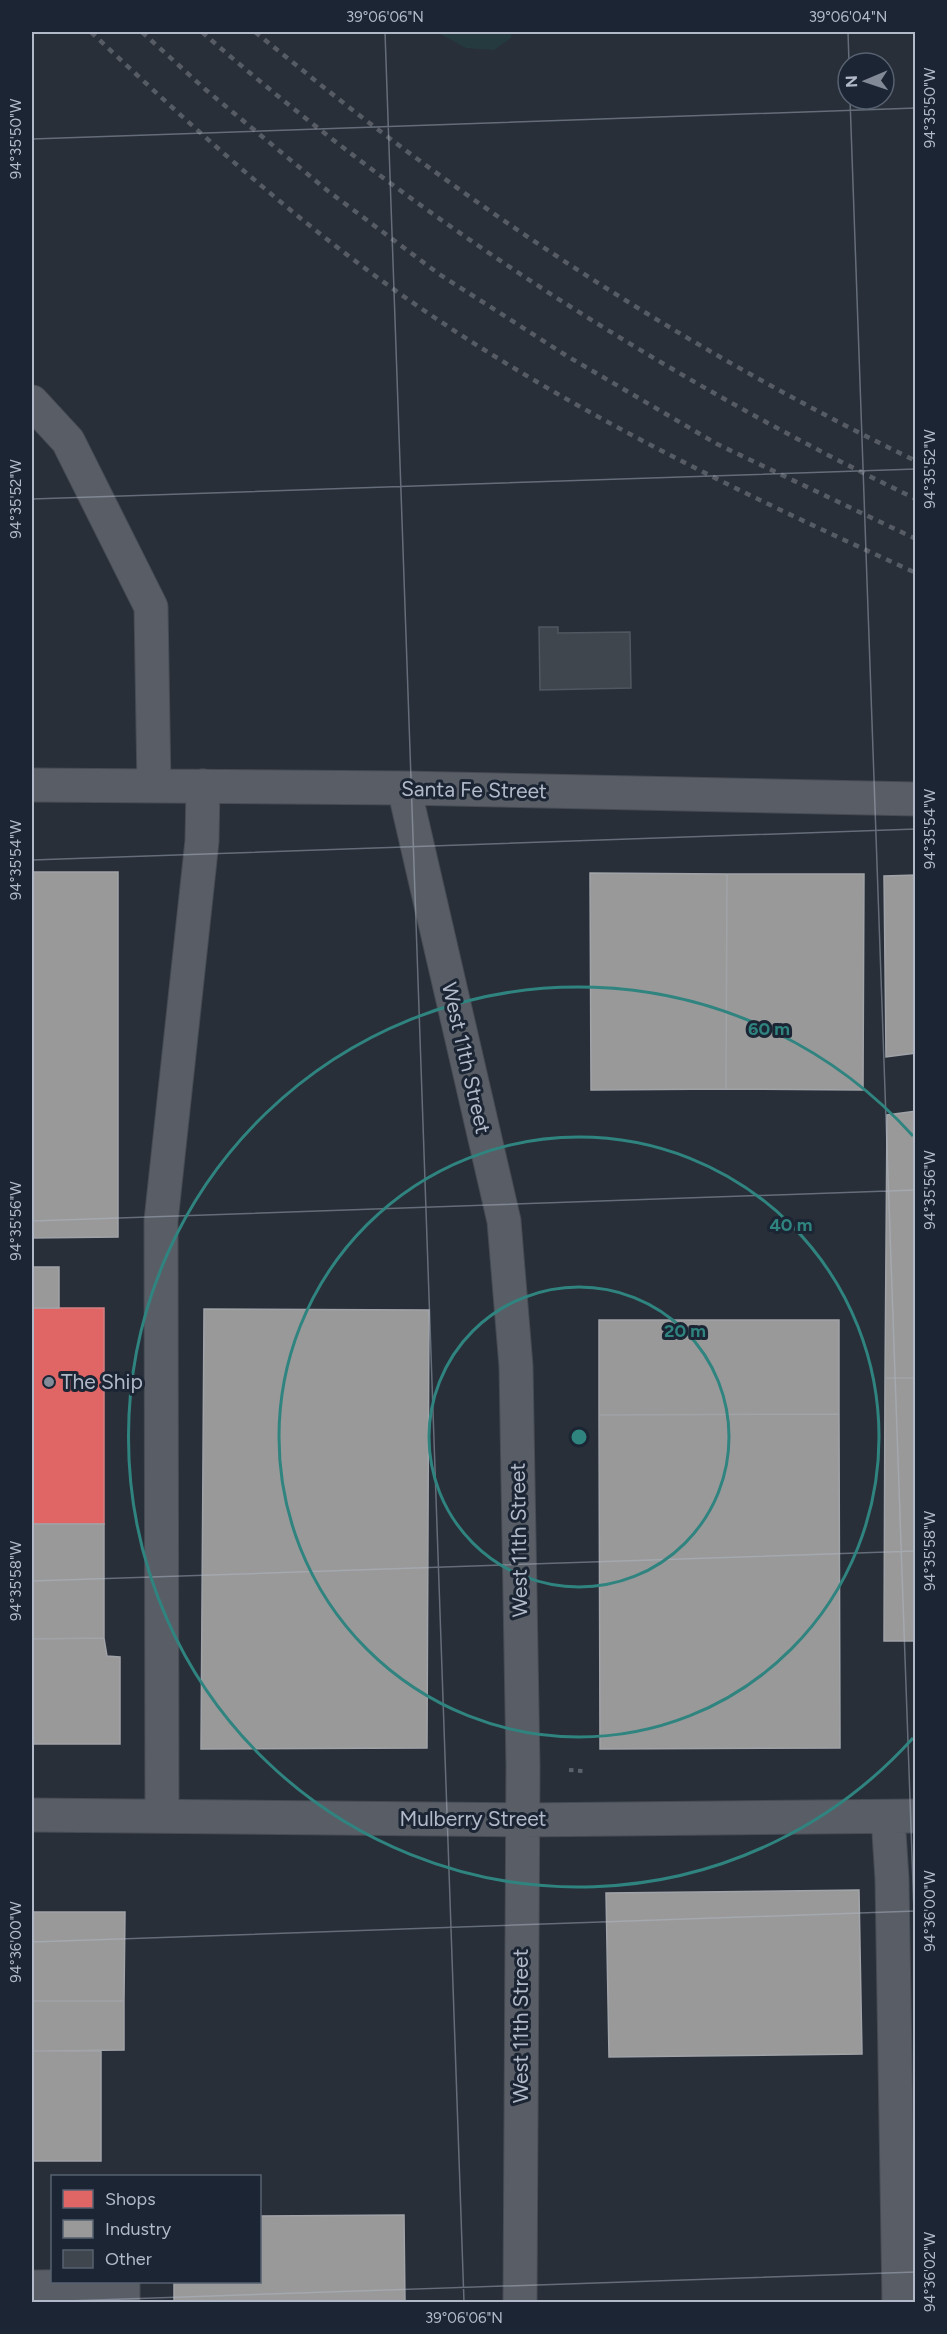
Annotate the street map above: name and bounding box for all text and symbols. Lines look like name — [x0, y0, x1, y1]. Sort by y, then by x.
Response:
text: 39°06'06"N — [346, 8, 424, 26]
text: 39°06'04"N — [809, 8, 887, 26]
north arrow — [836, 51, 896, 111]
text: 94°35'50"W — [921, 67, 939, 148]
text: N — [842, 75, 861, 88]
text: 94°35'50"W — [7, 98, 25, 179]
text: 94°35'52"W — [921, 429, 939, 509]
text: 94°35'52"W — [7, 459, 25, 539]
street label: Santa Fe Street — [401, 776, 547, 803]
text: 94°35'54"W — [921, 788, 939, 869]
text: 94°35'54"W — [7, 819, 25, 900]
street label: West 11th Street — [437, 980, 496, 1136]
text: 60 m — [748, 1018, 790, 1040]
text: 94°35'56"W — [921, 1150, 939, 1230]
text: 94°35'56"W — [7, 1181, 25, 1261]
text: 40 m — [769, 1214, 813, 1236]
text: 20 m — [664, 1320, 706, 1342]
place label: The Ship — [61, 1369, 143, 1394]
marker: The Ship — [42, 1375, 56, 1389]
centre of rings — [569, 1427, 589, 1447]
street label: West 11th Street — [505, 1462, 532, 1618]
text: 94°35'58"W — [921, 1510, 939, 1591]
text: 94°35'58"W — [7, 1540, 25, 1621]
street label: Mulberry Street — [399, 1806, 547, 1831]
text: 94°36'00"W — [921, 1870, 939, 1952]
text: 94°36'00"W — [7, 1901, 25, 1983]
street label: West 11th Street — [508, 1949, 533, 2103]
legend — [51, 2175, 261, 2283]
text: Shops — [105, 2188, 156, 2210]
text: Industry — [105, 2218, 172, 2240]
text: 94°36'02"W — [921, 2231, 939, 2312]
text: Other — [105, 2248, 152, 2270]
text: 39°06'06"N — [425, 2309, 503, 2327]

